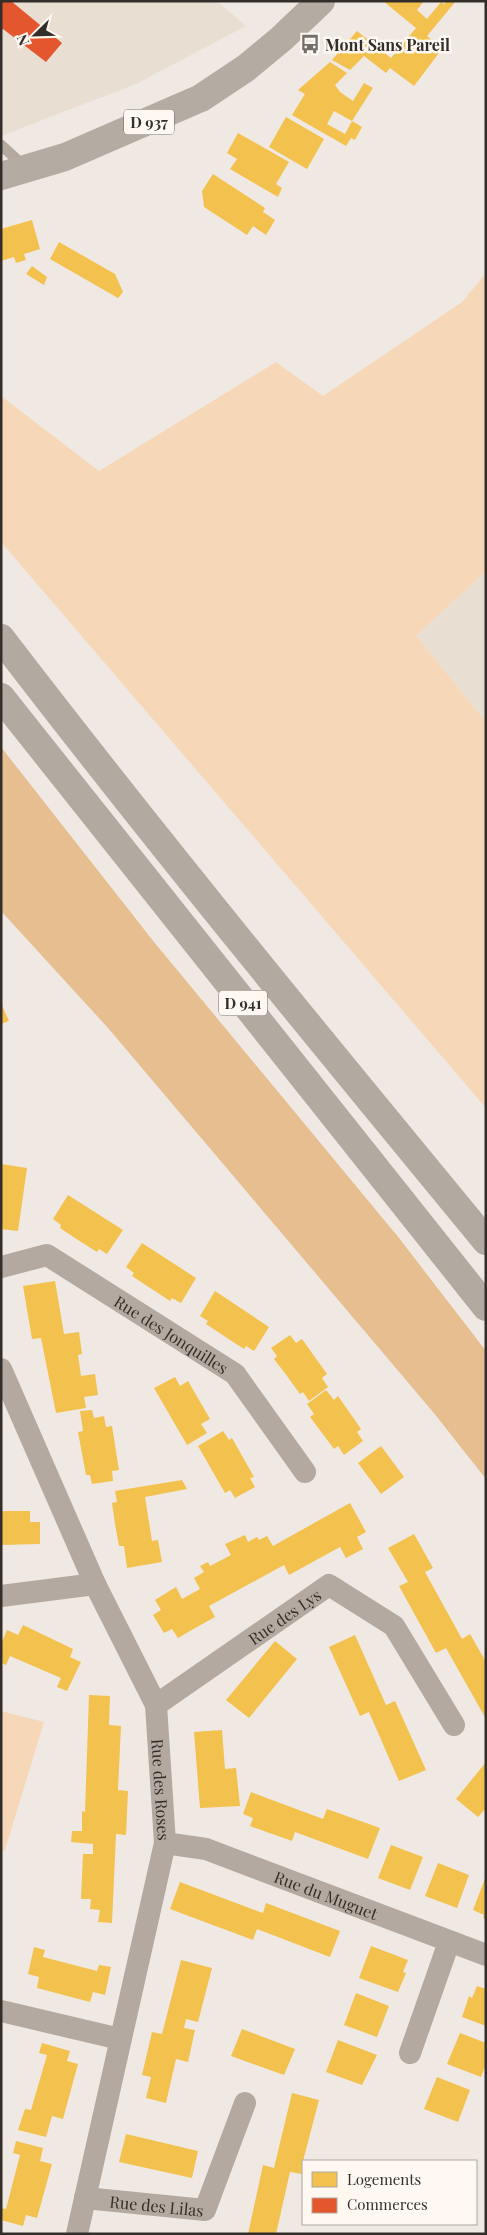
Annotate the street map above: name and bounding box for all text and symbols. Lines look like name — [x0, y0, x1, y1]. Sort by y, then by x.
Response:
north arrow — [10, 10, 60, 60]
text: N — [12, 32, 33, 49]
bus stop icon: Mont Sans Pareil — [299, 33, 321, 55]
place label: Mont Sans Pareil — [325, 34, 450, 55]
road number: D 937 — [124, 110, 174, 134]
road number: D 941 — [219, 990, 267, 1016]
street label: Rue des Jonquilles — [111, 1290, 233, 1378]
street label: Rue des Lys — [244, 1584, 325, 1649]
street label: Rue des Roses — [148, 1738, 175, 1841]
street label: Rue du Muguet — [272, 1865, 381, 1924]
legend — [302, 2160, 477, 2225]
text: Logements — [347, 2169, 421, 2189]
street label: Rue des Lilas — [109, 2190, 205, 2220]
text: Commerces — [347, 2194, 428, 2214]

